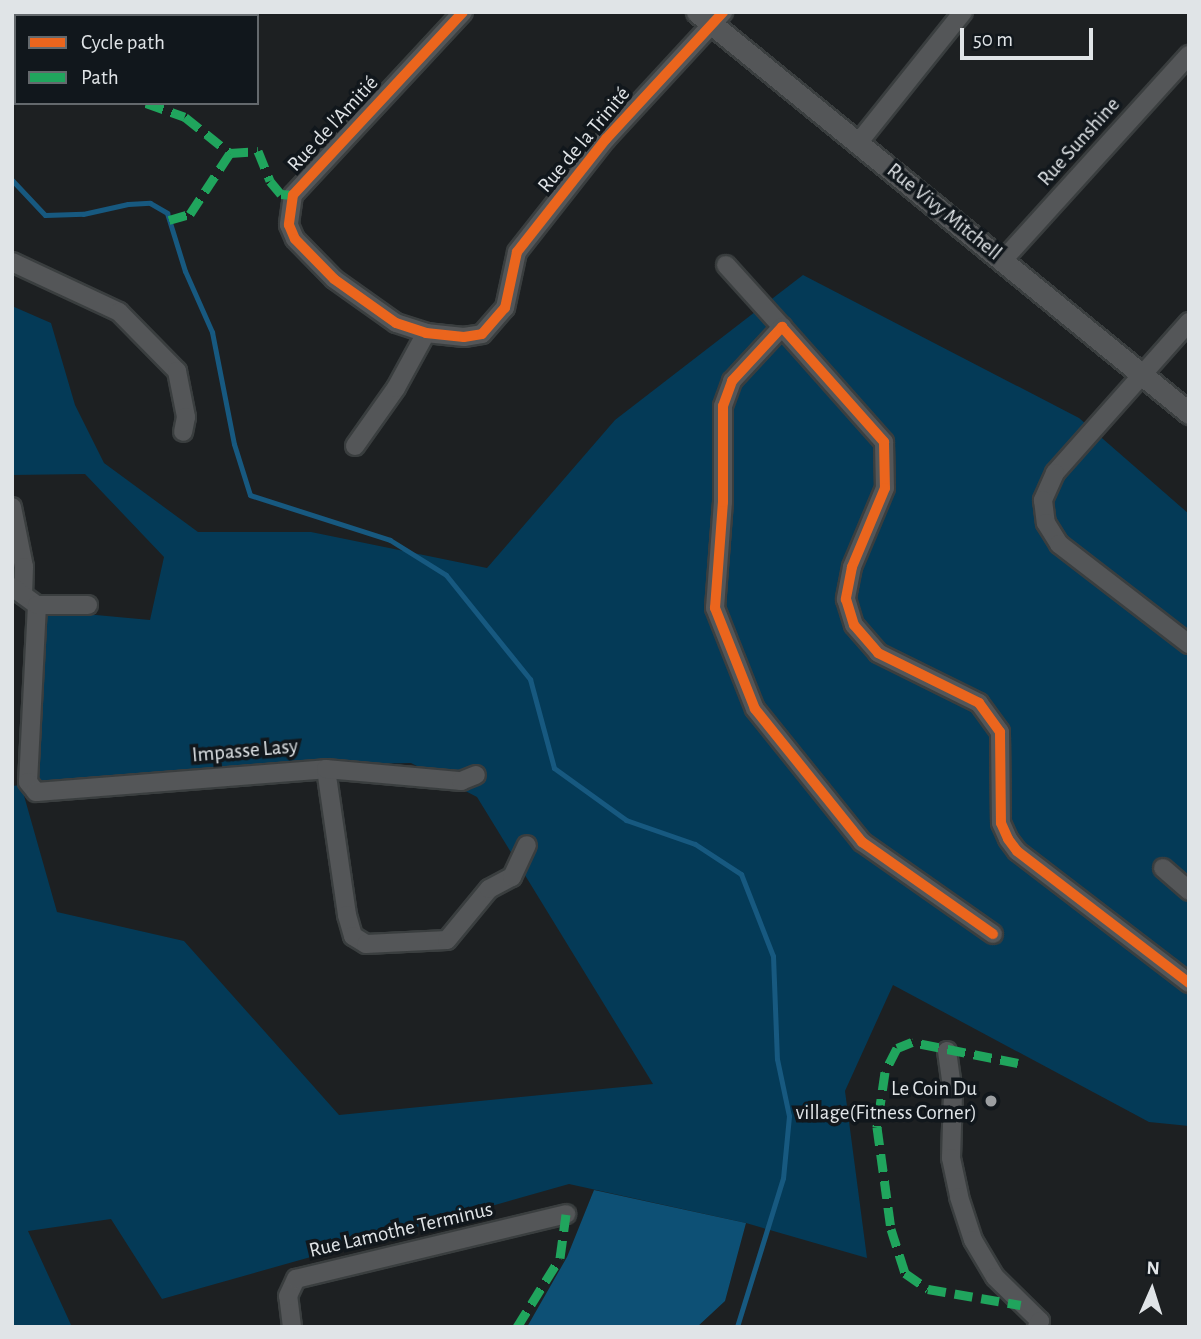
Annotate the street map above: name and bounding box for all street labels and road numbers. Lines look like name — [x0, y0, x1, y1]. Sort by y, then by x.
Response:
street label: Rue de l'Amitié — [282, 71, 384, 177]
street label: Rue de la Trinité — [532, 82, 636, 198]
street label: Rue Sunshine — [1033, 92, 1125, 192]
street label: Rue Vivy Mitchell — [882, 158, 1006, 266]
street label: Impasse Lasy — [191, 734, 299, 768]
street label: Rue Lamothe Terminus — [307, 1197, 495, 1263]

